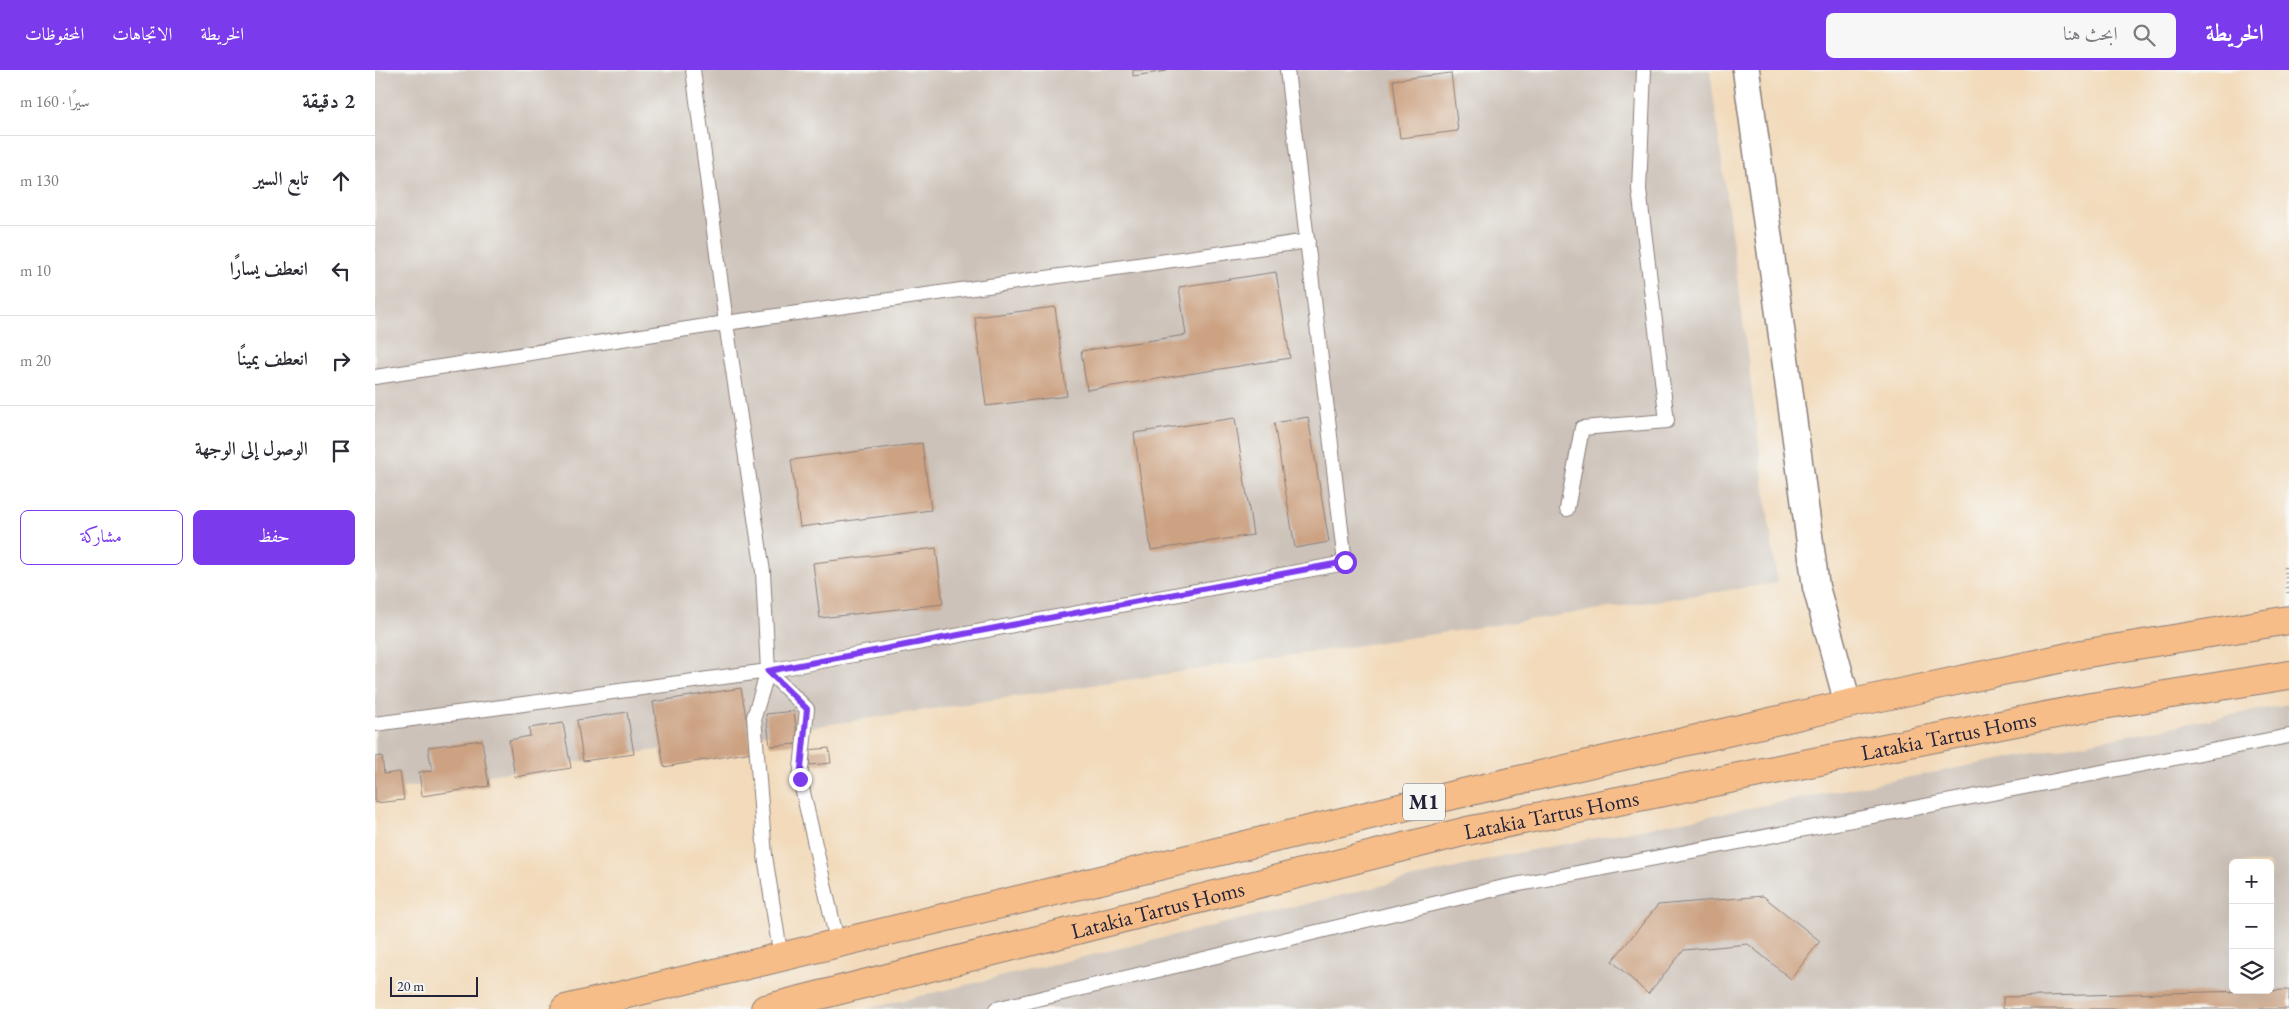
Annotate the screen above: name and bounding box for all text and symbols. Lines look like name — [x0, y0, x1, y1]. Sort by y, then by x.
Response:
search box — [1826, 13, 2176, 58]
text: الخريطة — [2206, 17, 2264, 48]
text: ابحث هنا — [2063, 21, 2118, 46]
icon: search — [2130, 21, 2158, 49]
text: المحفوظات — [25, 22, 84, 45]
text: الاتجاهات — [112, 22, 172, 45]
text: الخريطة — [200, 22, 244, 45]
text: 2 دقيقة — [302, 87, 355, 114]
text: سيرًا · 160 m — [20, 91, 90, 112]
text: تابع السير — [254, 166, 308, 191]
icon: ahead — [327, 167, 355, 195]
text: 130 m — [20, 170, 59, 191]
text: انعطف يسارًا — [230, 256, 308, 281]
icon: left — [327, 257, 355, 285]
text: 10 m — [20, 260, 51, 281]
text: انعطف يمينًا — [237, 346, 308, 371]
icon: right — [327, 347, 355, 375]
text: 20 m — [20, 350, 51, 371]
text: الوصول إلى الوجهة — [195, 436, 308, 461]
icon: arrive — [327, 437, 355, 465]
button: مشاركة — [20, 510, 183, 565]
button: حفظ — [193, 510, 355, 565]
route start — [1334, 551, 1357, 574]
street label: Latakia Tartus Homs — [1858, 704, 2039, 767]
route end — [789, 768, 812, 791]
street label: Latakia Tartus Homs — [1461, 783, 1641, 846]
road number: M1 — [1403, 784, 1445, 820]
map controls — [2229, 859, 2274, 994]
button: + — [2229, 859, 2274, 904]
street label: Latakia Tartus Homs — [1068, 874, 1247, 946]
button: − — [2229, 904, 2274, 949]
button: layers — [2229, 949, 2274, 994]
scale bar — [390, 974, 477, 997]
text: 20 m — [397, 977, 424, 995]

